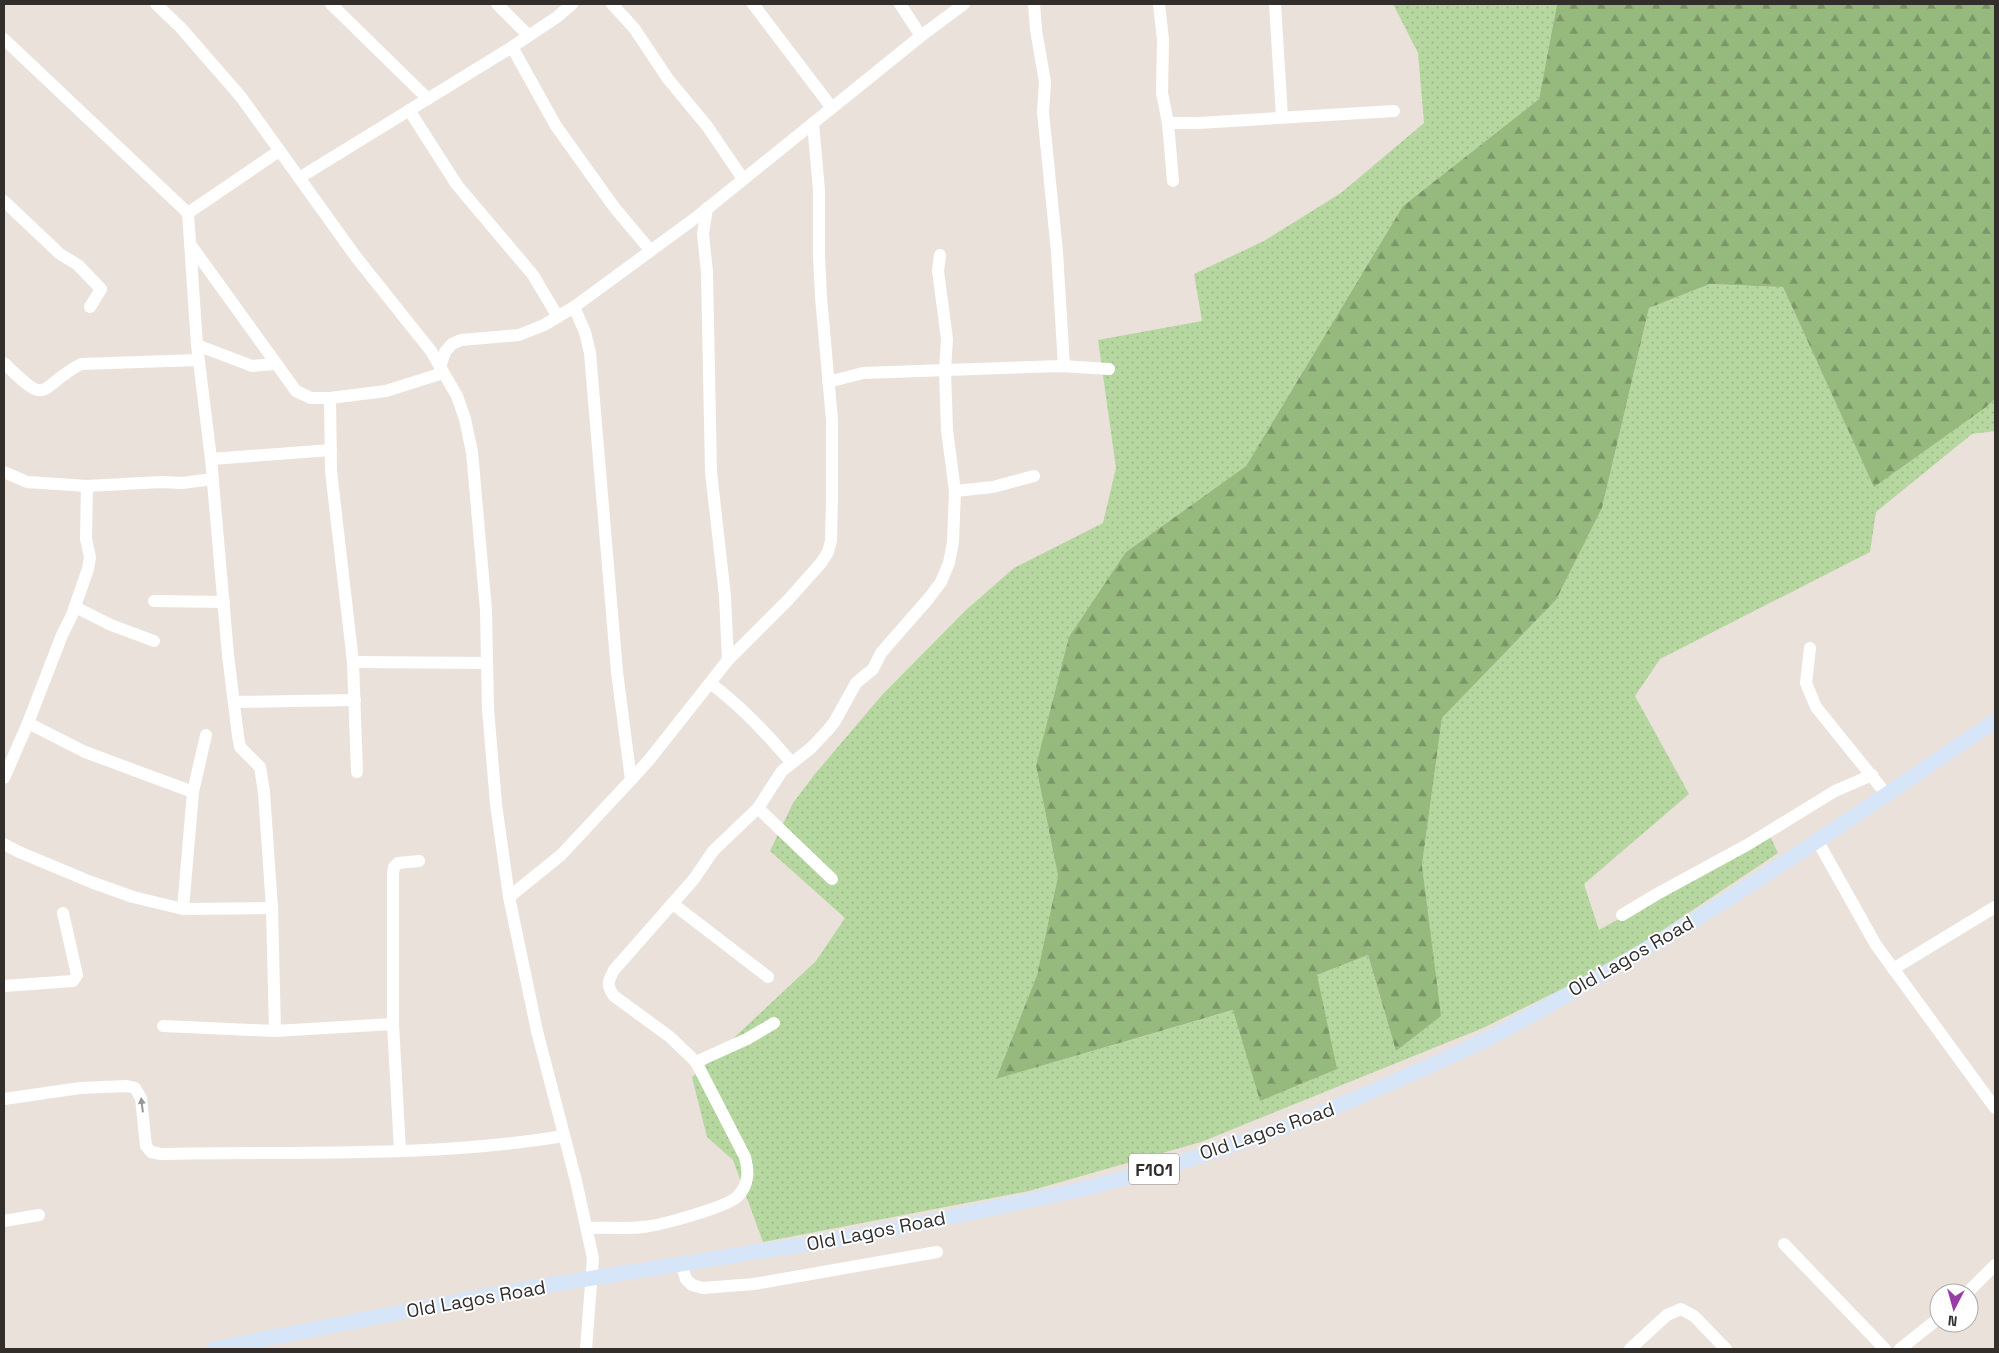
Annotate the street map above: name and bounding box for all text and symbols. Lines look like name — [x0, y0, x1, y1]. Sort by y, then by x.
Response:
street label: Old Lagos Road — [1564, 910, 1698, 1002]
street label: Old Lagos Road — [1196, 1096, 1338, 1166]
one-way arrow — [137, 1097, 145, 1113]
road number: F101 — [1129, 1154, 1179, 1184]
street label: Old Lagos Road — [804, 1205, 948, 1257]
street label: Old Lagos Road — [404, 1274, 548, 1324]
north arrow — [1929, 1283, 1979, 1333]
text: N — [1947, 1311, 1958, 1330]

